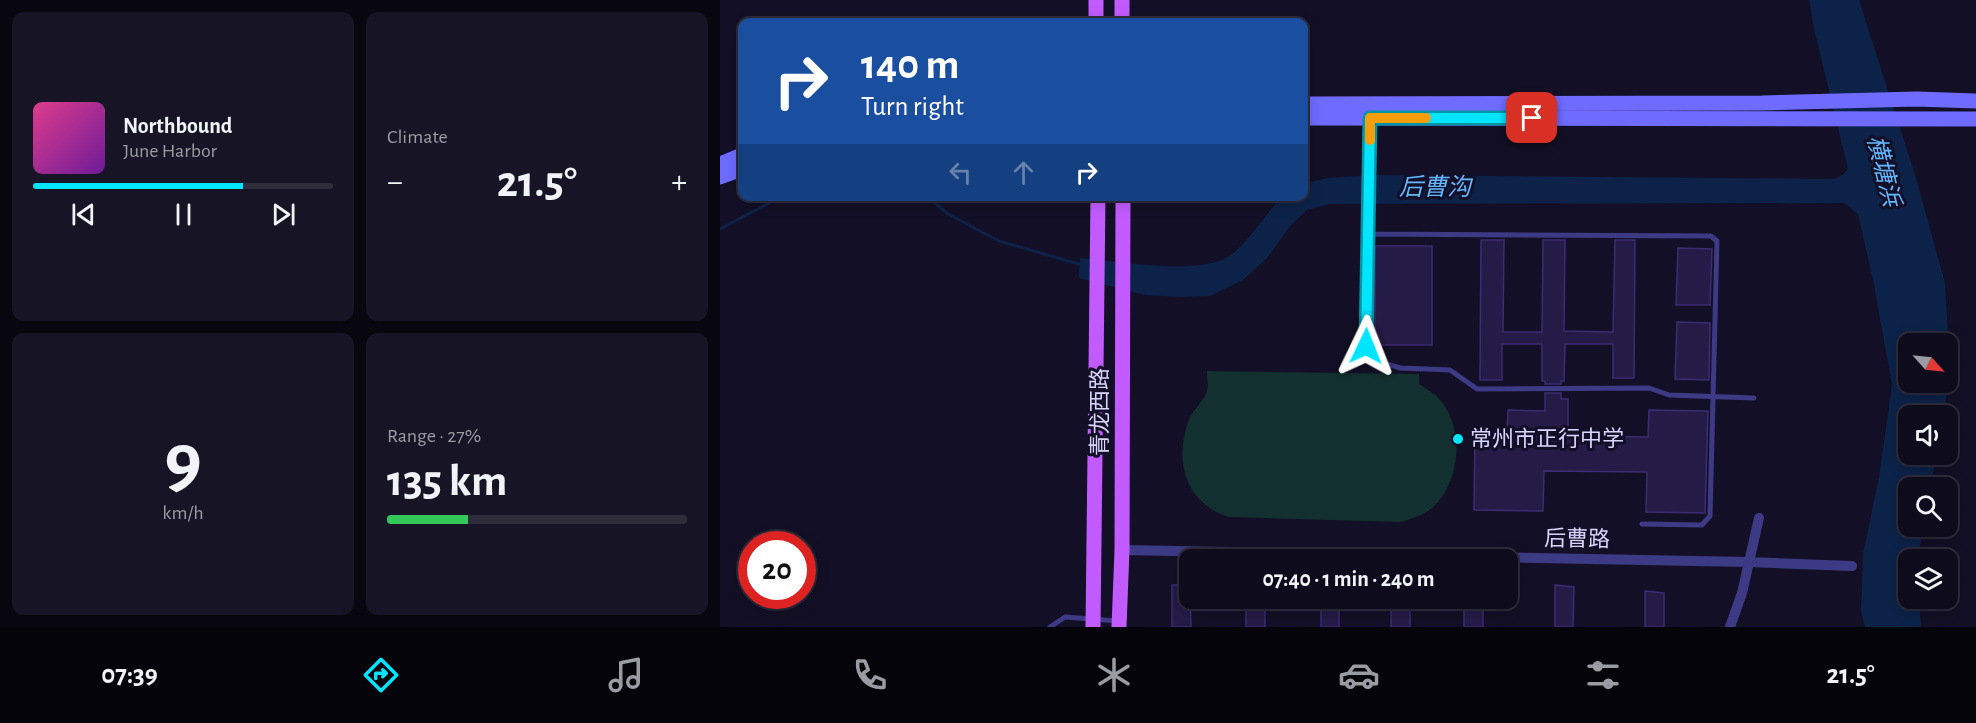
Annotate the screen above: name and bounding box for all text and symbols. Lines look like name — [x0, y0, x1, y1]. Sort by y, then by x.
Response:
icon: right — [762, 42, 840, 120]
text: 140 m — [861, 44, 959, 86]
pin — [1506, 92, 1557, 143]
text: Turn right — [861, 93, 964, 120]
icon: arrive — [1515, 101, 1548, 134]
text: Northbound — [123, 115, 232, 137]
text: Climate — [387, 127, 448, 147]
water label: 横塘浜 — [1863, 133, 1906, 211]
text: June Harbor — [123, 141, 217, 161]
icon: left — [944, 156, 977, 189]
icon: ahead — [1007, 156, 1040, 189]
icon: right — [1070, 156, 1103, 189]
text: 21.5° — [497, 160, 577, 205]
text: − — [387, 166, 403, 199]
text: + — [671, 166, 687, 199]
water label: 后曹沟 — [1399, 174, 1474, 200]
icon: previous — [67, 198, 100, 231]
icon: pause — [167, 198, 200, 231]
icon: next — [267, 198, 300, 231]
position arrow — [1334, 314, 1398, 378]
north arrow — [1898, 333, 1958, 393]
map controls — [1898, 333, 1958, 609]
street label: 青龙西路 — [1088, 368, 1111, 456]
button: sound — [1898, 405, 1958, 465]
text: 9 — [164, 423, 202, 501]
text: Range · 27% — [387, 426, 481, 446]
place label: 常州市正行中学 — [1470, 427, 1624, 450]
marker: 常州市正行中学 — [1451, 432, 1465, 446]
text: 135 km — [387, 459, 507, 504]
button: search — [1898, 477, 1958, 537]
text: km/h — [162, 503, 204, 523]
street label: 后曹路 — [1544, 526, 1610, 551]
speed limit sign: 20 — [738, 531, 816, 609]
button: layers — [1898, 549, 1958, 609]
text: 07:40 · 1 min · 240 m — [1262, 568, 1435, 590]
icon: directions — [360, 654, 402, 696]
icon: music — [605, 654, 647, 696]
icon: phone — [849, 654, 891, 696]
icon: climate — [1093, 654, 1135, 696]
icon: car — [1338, 654, 1380, 696]
icon: filters — [1582, 654, 1624, 696]
text: 07:39 — [101, 661, 158, 688]
text: 21.5° — [1827, 661, 1875, 688]

